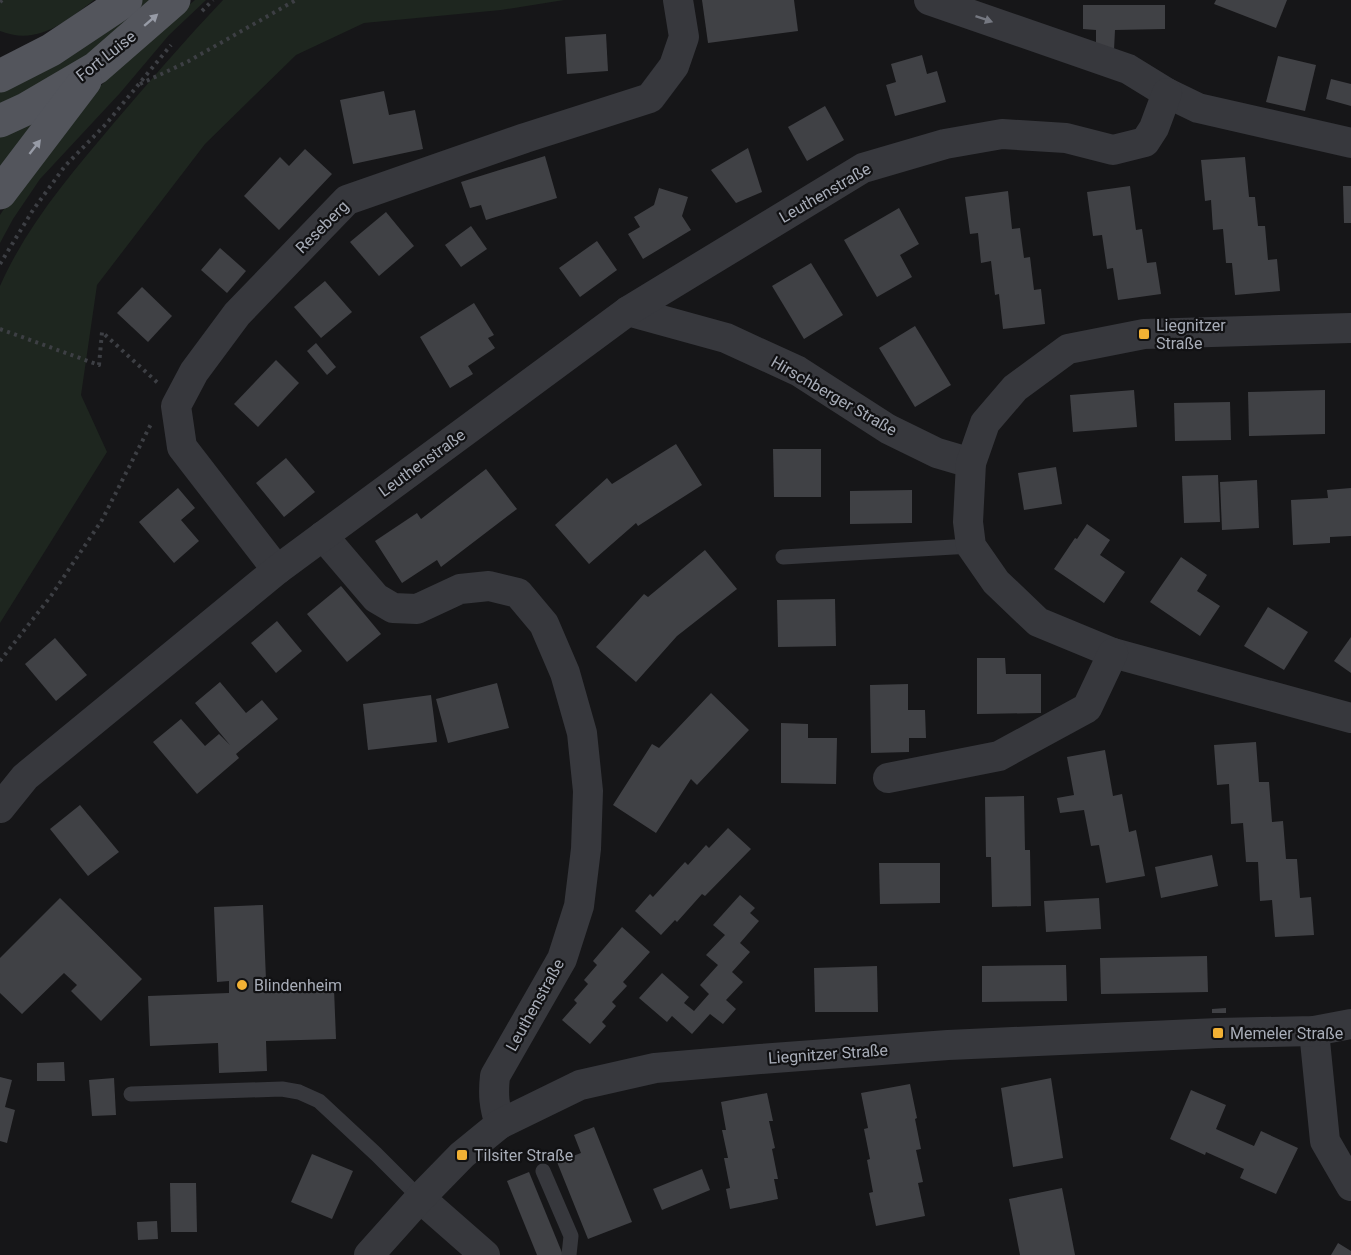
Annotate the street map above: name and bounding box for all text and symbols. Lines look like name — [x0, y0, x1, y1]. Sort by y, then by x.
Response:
one-way arrow — [143, 14, 158, 27]
one-way arrow — [975, 15, 993, 25]
street label: Fort Luise — [72, 27, 140, 85]
one-way arrow — [29, 139, 41, 155]
street label: Leuthenstraße — [776, 159, 874, 227]
street label: Reseberg — [292, 197, 352, 257]
place label: Liegnitzer Straße — [1156, 316, 1226, 353]
marker: Liegnitzer Straße — [1137, 327, 1151, 341]
street label: Hirschberger Straße — [768, 352, 900, 440]
street label: Leuthenstraße — [375, 425, 469, 501]
street label: Leuthenstraße — [502, 956, 568, 1054]
place label: Blindenheim — [254, 976, 342, 995]
marker: Blindenheim — [235, 978, 249, 992]
place label: Memeler Straße — [1230, 1024, 1343, 1043]
marker: Memeler Straße — [1211, 1026, 1225, 1040]
street label: Liegnitzer Straße — [767, 1040, 889, 1068]
place label: Tilsiter Straße — [474, 1146, 573, 1165]
marker: Tilsiter Straße — [455, 1148, 469, 1162]

